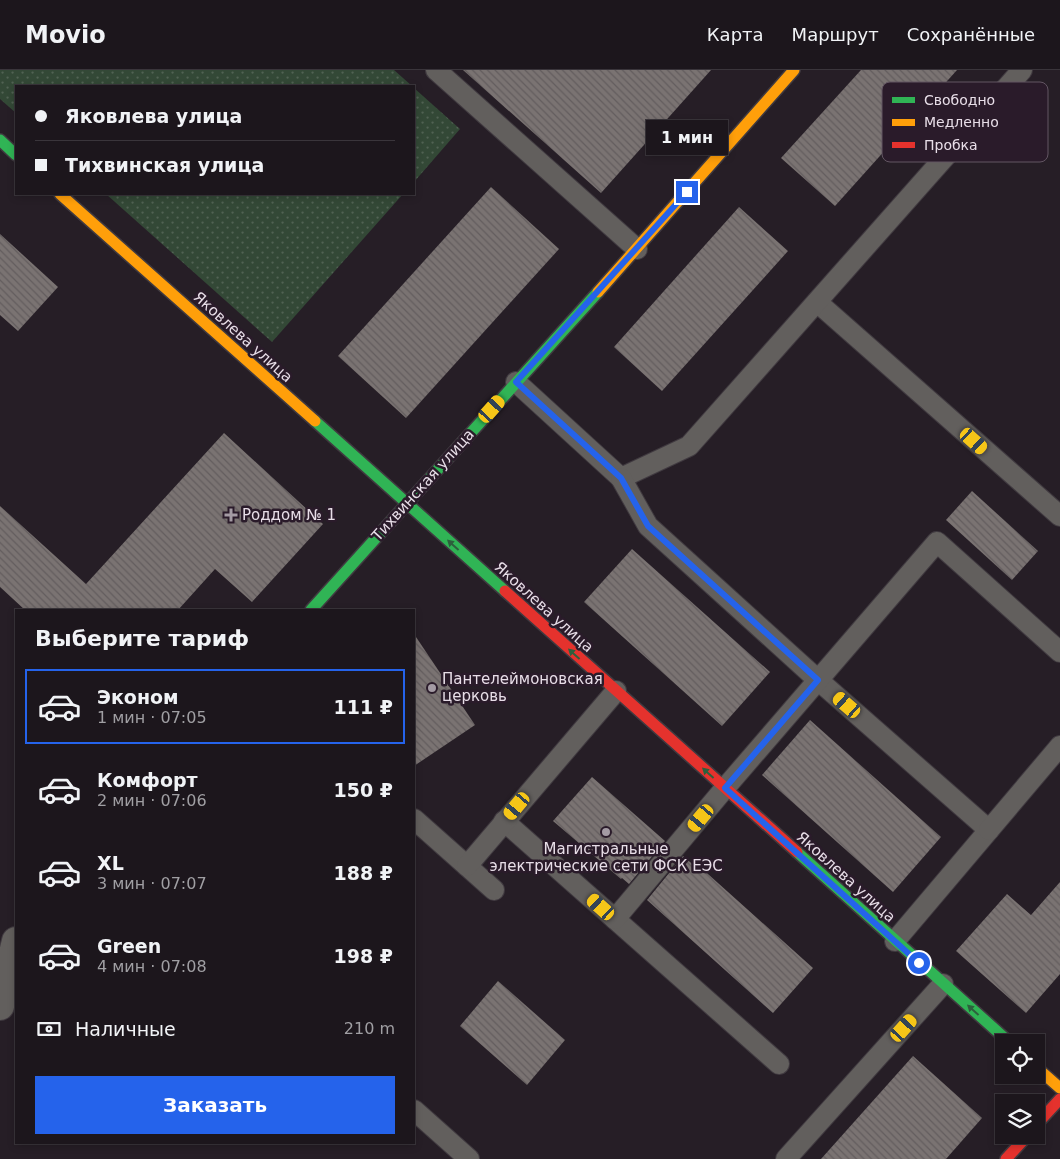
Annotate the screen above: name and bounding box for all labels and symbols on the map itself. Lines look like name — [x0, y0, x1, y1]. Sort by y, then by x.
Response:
legend — [882, 82, 1048, 162]
text: Свободно — [924, 92, 995, 108]
text: Медленно — [924, 114, 999, 130]
callout: 1 мин — [646, 119, 728, 154]
text: Пробка — [924, 137, 978, 153]
route end — [676, 181, 698, 203]
street label: Яковлева улица — [190, 288, 296, 386]
car — [476, 393, 507, 425]
street label: Тихвинская улица — [367, 425, 478, 545]
car — [957, 425, 990, 457]
place label: Роддом № 1 — [242, 506, 336, 524]
marker: Роддом № 1 — [224, 508, 238, 522]
one-way arrow — [447, 539, 459, 551]
street label: Яковлева улица — [491, 558, 597, 656]
one-way arrow — [567, 648, 580, 659]
place label: Пантелеймоновская церковь — [442, 670, 603, 705]
marker: Пантелеймоновская церковь — [426, 682, 438, 694]
car — [830, 689, 863, 721]
one-way arrow — [703, 767, 715, 779]
car — [501, 790, 532, 822]
car — [685, 802, 716, 834]
marker: Магистральные электрические сети ФСК ЕЭС — [600, 826, 612, 838]
street label: Яковлева улица — [793, 828, 899, 926]
place label: Магистральные электрические сети ФСК ЕЭС — [489, 840, 723, 875]
car — [584, 891, 617, 923]
route start — [908, 952, 930, 974]
one-way arrow — [967, 1004, 979, 1016]
car — [888, 1012, 919, 1044]

